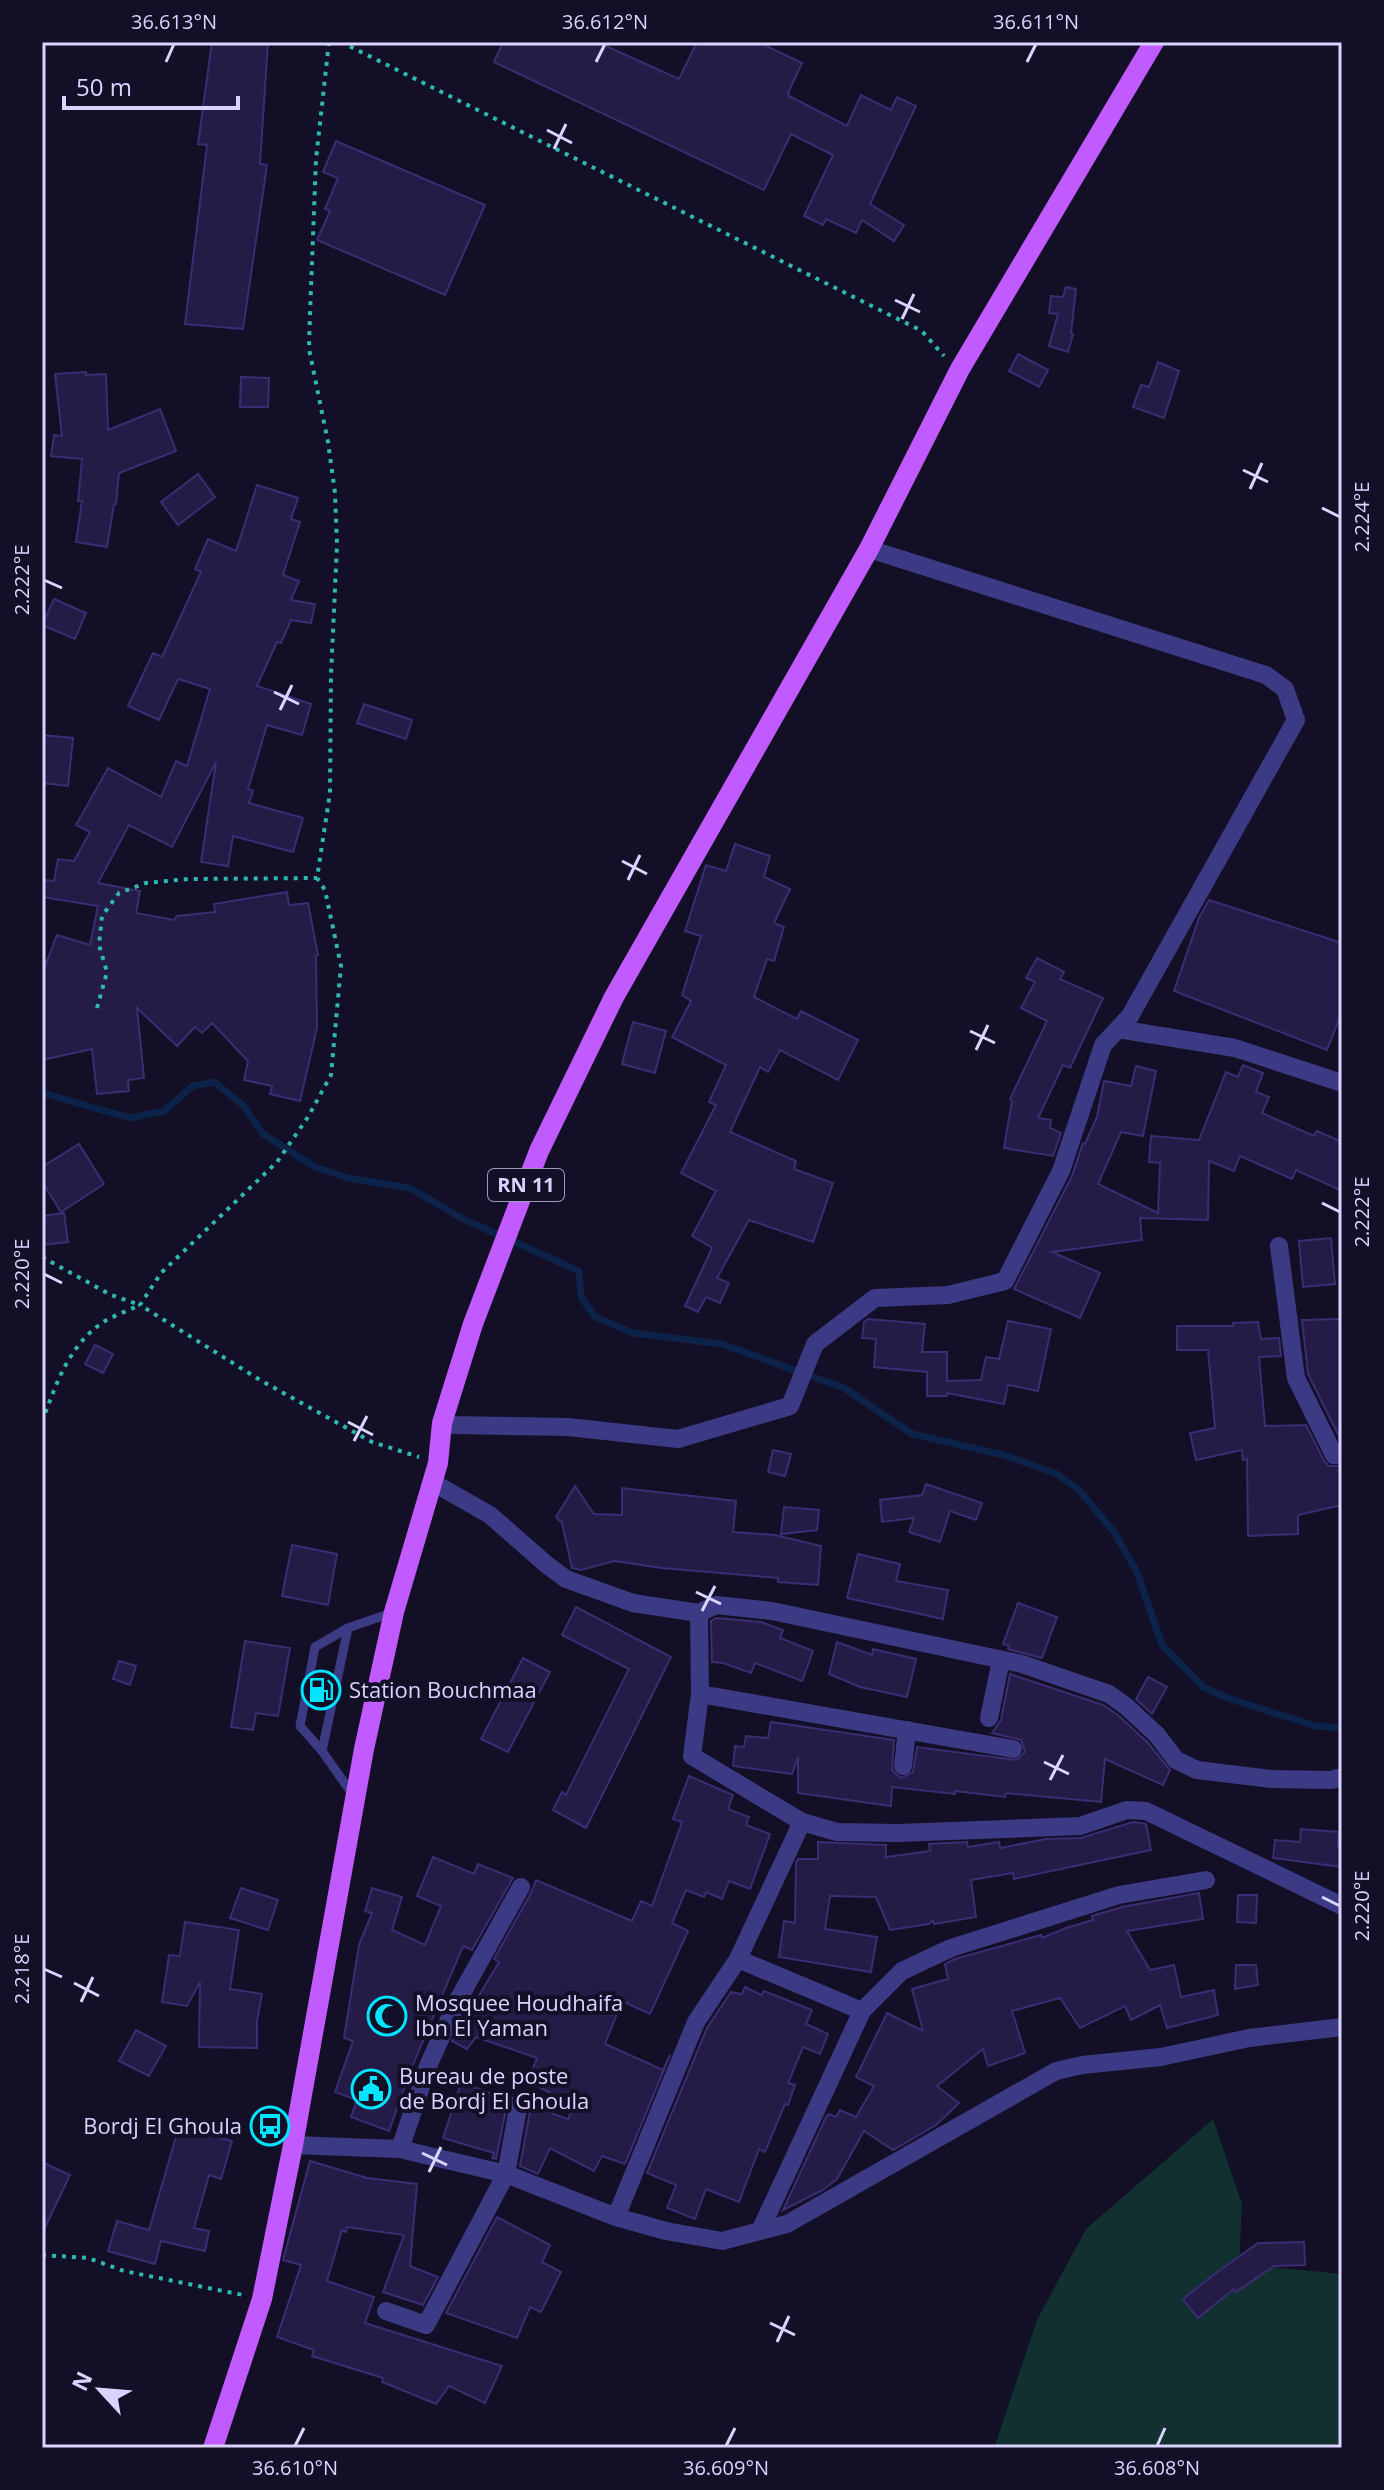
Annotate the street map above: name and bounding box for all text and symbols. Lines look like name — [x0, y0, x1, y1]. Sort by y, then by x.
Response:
text: 36.613°N — [131, 8, 217, 35]
text: 36.612°N — [562, 8, 648, 35]
text: 36.611°N — [993, 8, 1079, 35]
scale bar — [64, 60, 238, 110]
text: 50 m — [76, 70, 132, 103]
text: 2.224°E — [1348, 482, 1375, 552]
text: 2.222°E — [8, 545, 35, 615]
road number: RN 11 — [488, 1169, 564, 1201]
text: 2.222°E — [1348, 1177, 1375, 1247]
text: 2.220°E — [8, 1239, 35, 1309]
fuel station icon: Station Bouchmaa — [300, 1669, 342, 1711]
place label: Station Bouchmaa — [349, 1674, 537, 1704]
text: 2.220°E — [1348, 1871, 1375, 1941]
text: 2.218°E — [8, 1934, 35, 2004]
place label: Mosquee Houdhaifa Ibn El Yaman — [415, 1987, 623, 2042]
mosque icon: Mosquee Houdhaifa Ibn El Yaman — [366, 1995, 408, 2037]
place label: Bureau de poste de Bordj El Ghoula — [399, 2060, 589, 2115]
public building icon: Bureau de poste de Bordj El Ghoula — [350, 2068, 392, 2110]
bus stop icon: Bordj El Ghoula — [249, 2105, 291, 2147]
place label: Bordj El Ghoula — [83, 2110, 242, 2140]
north arrow — [60, 2350, 140, 2430]
text: N — [64, 2366, 99, 2395]
text: 36.610°N — [252, 2454, 338, 2481]
text: 36.609°N — [683, 2454, 769, 2481]
text: 36.608°N — [1114, 2454, 1200, 2481]

